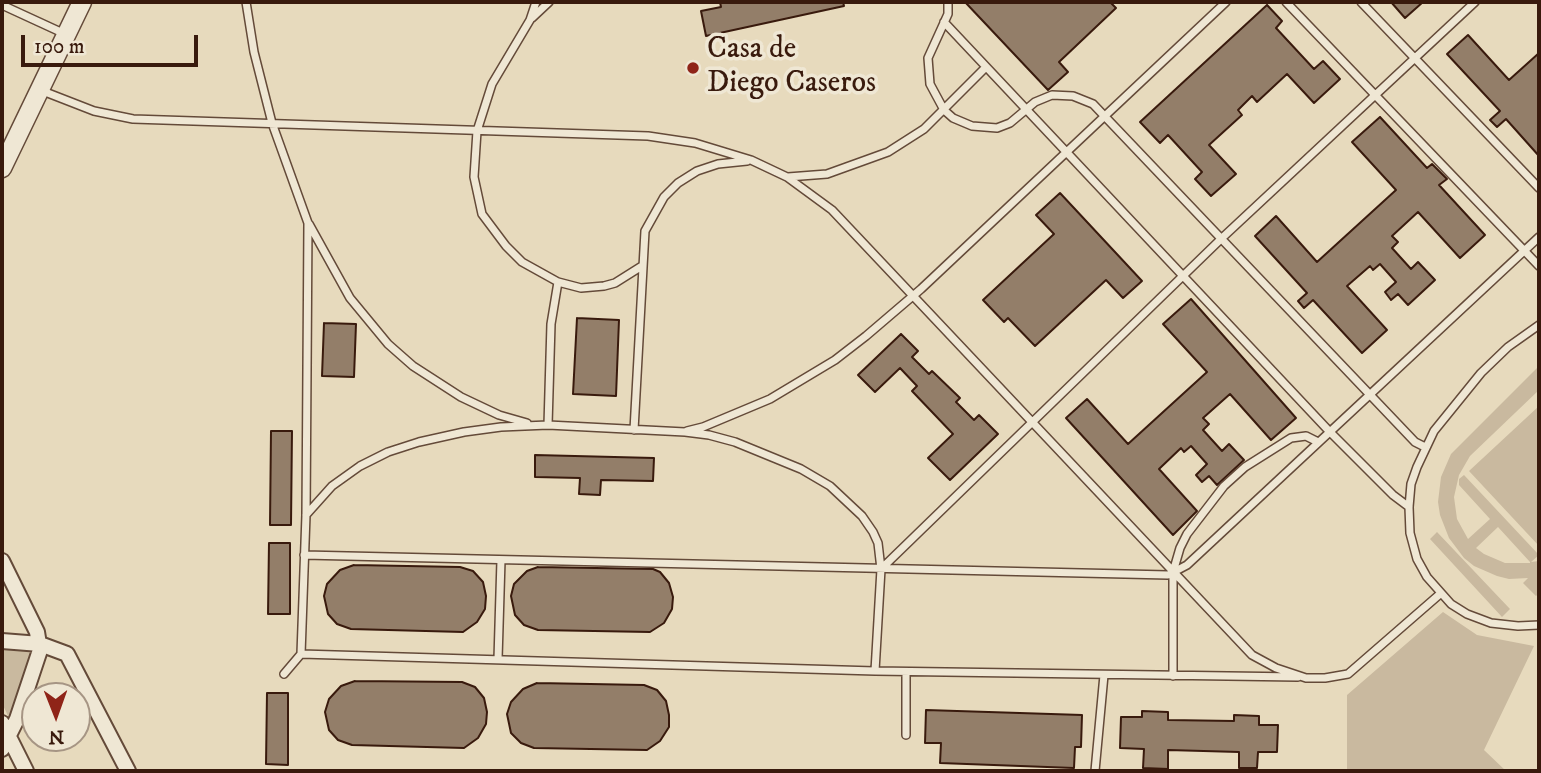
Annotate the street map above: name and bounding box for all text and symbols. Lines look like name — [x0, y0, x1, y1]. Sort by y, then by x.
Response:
scale bar — [24, 21, 201, 65]
place label: Casa de Diego Caseros — [707, 33, 876, 104]
text: 100 m — [34, 34, 85, 60]
marker: Casa de Diego Caseros — [685, 60, 701, 76]
north arrow — [21, 682, 91, 752]
text: N — [48, 725, 64, 748]

